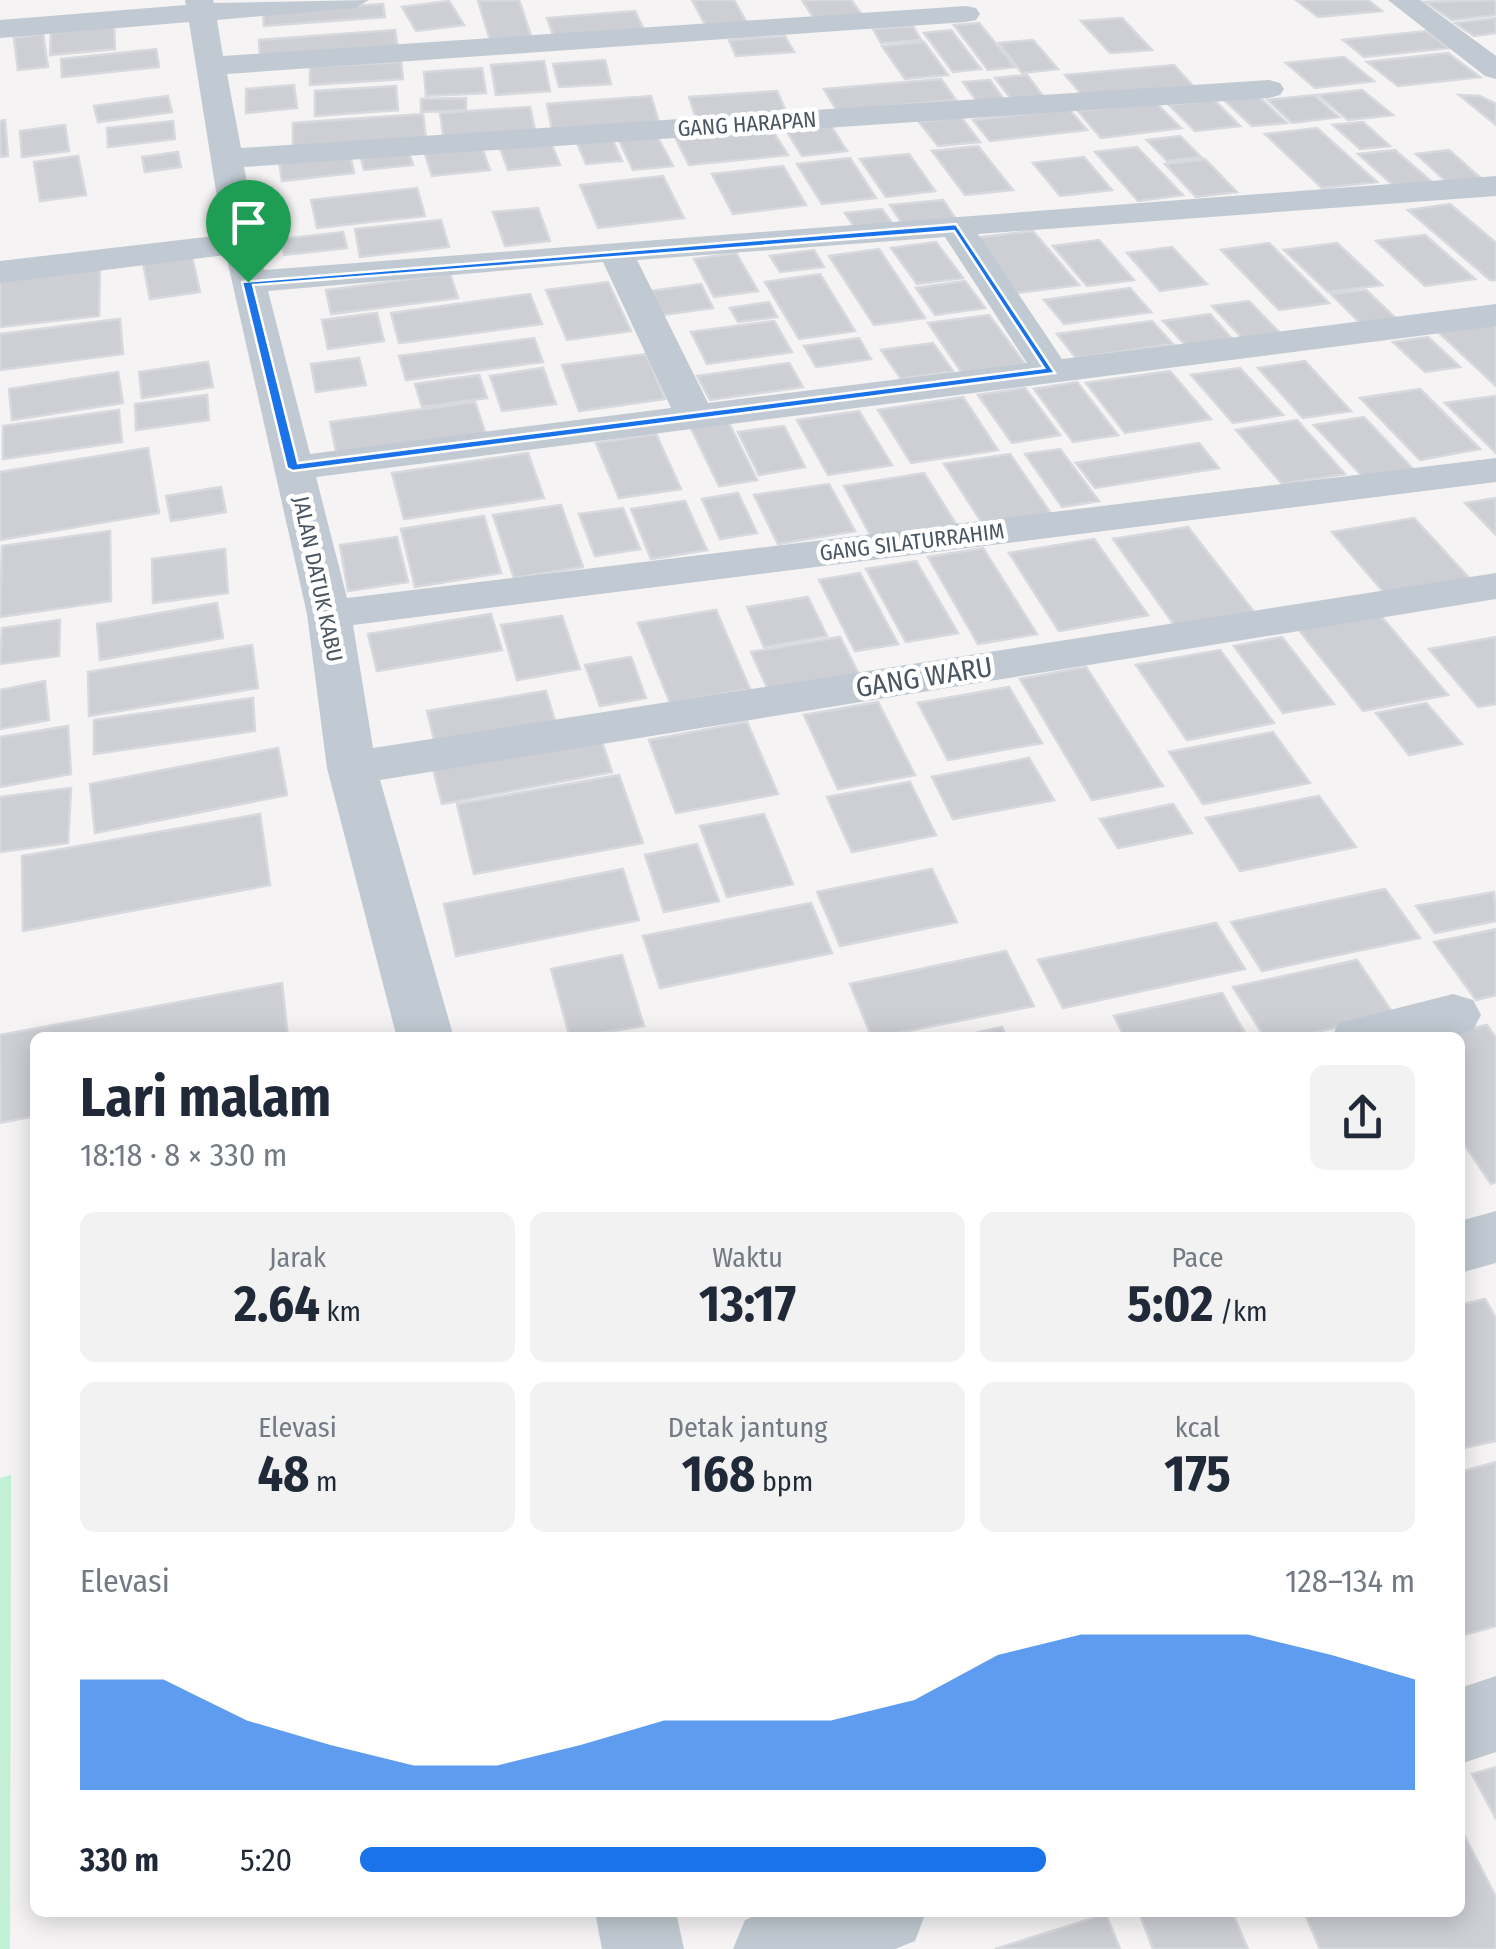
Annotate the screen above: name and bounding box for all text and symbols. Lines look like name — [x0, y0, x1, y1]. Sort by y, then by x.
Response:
street label: GANG HARAPAN — [677, 106, 817, 142]
pin — [206, 180, 291, 283]
icon: arrive — [221, 195, 276, 250]
street label: JALAN DATUK KABU — [287, 494, 349, 664]
street label: GANG SILATURRAHIM — [818, 517, 1006, 567]
street label: GANG WARU — [853, 650, 995, 704]
text: Lari malam — [80, 1065, 331, 1131]
button: share — [1310, 1065, 1415, 1170]
text: 18:18 · 8 × 330 m — [80, 1136, 287, 1174]
text: Jarak — [269, 1241, 326, 1274]
text: Waktu — [712, 1241, 783, 1274]
text: Pace — [1171, 1241, 1224, 1274]
text: 2.64 — [234, 1274, 320, 1334]
text: 13:17 — [699, 1274, 796, 1334]
text: 5:02 — [1127, 1274, 1213, 1334]
text: km — [320, 1295, 361, 1328]
text: /km — [1213, 1295, 1268, 1328]
text: Elevasi — [258, 1411, 337, 1444]
text: Detak jantung — [668, 1411, 827, 1444]
text: kcal — [1175, 1411, 1220, 1444]
text: 48 — [257, 1444, 309, 1504]
text: 168 — [682, 1444, 755, 1504]
text: 175 — [1164, 1444, 1231, 1504]
text: m — [309, 1465, 338, 1498]
text: bpm — [755, 1465, 813, 1498]
text: Elevasi — [80, 1562, 170, 1600]
text: 128–134 m — [1285, 1562, 1415, 1600]
text: 330 m — [80, 1841, 159, 1879]
text: 5:20 — [240, 1841, 292, 1879]

